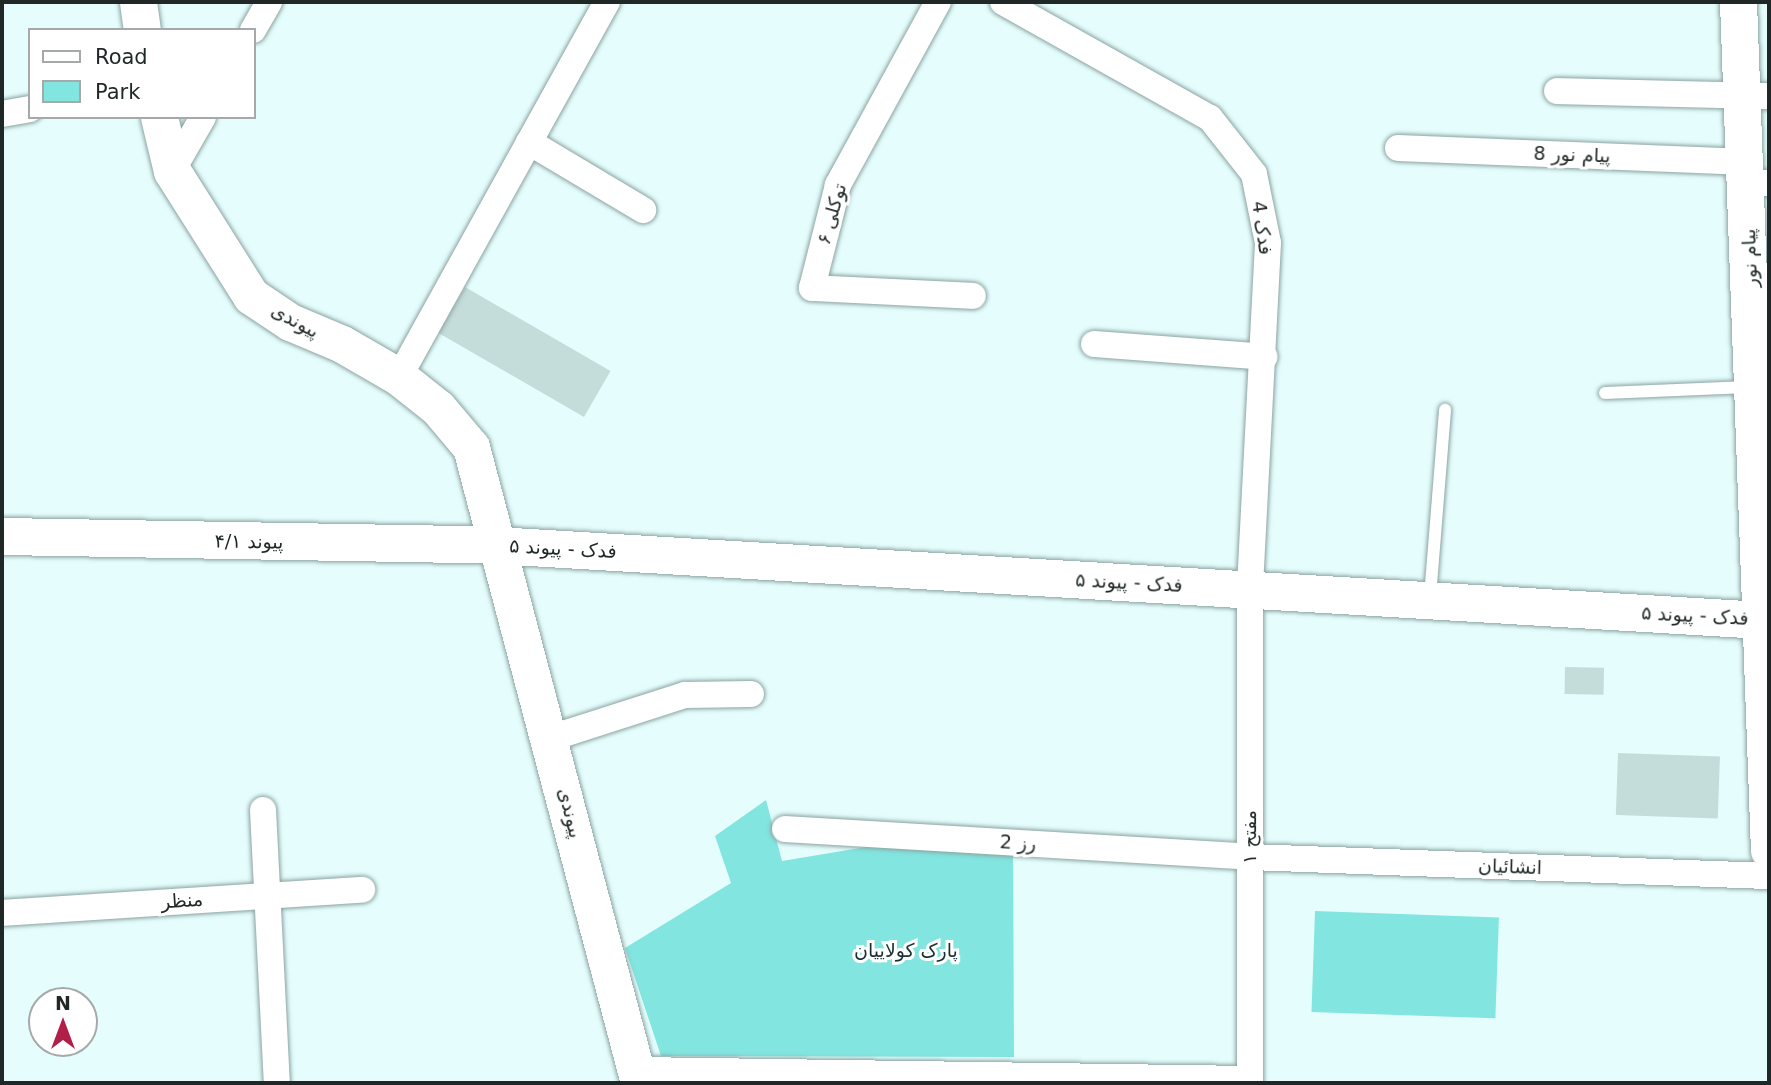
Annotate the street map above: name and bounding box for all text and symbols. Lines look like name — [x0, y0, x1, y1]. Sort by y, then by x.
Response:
legend — [28, 28, 256, 119]
text: Road — [95, 45, 148, 69]
text: Park — [95, 80, 140, 104]
street label: پیام نور 8 — [1533, 142, 1611, 168]
street label: توکلی ۶ — [812, 181, 852, 247]
street label: فدک 4 — [1247, 200, 1277, 256]
street label: پیام نور — [1738, 228, 1762, 288]
street label: پیوندی — [267, 299, 323, 343]
street label: پیوند ۴/۱ — [214, 530, 284, 554]
street label: فدک - پیوند ۵ — [509, 535, 617, 563]
street label: فدک - پیوند ۵ — [1075, 569, 1183, 597]
street label: فدک - پیوند ۵ — [1641, 602, 1749, 630]
street label: پیوندی — [553, 786, 587, 840]
street label: مفتح ۱ — [1239, 810, 1261, 864]
street label: رز 2 — [999, 831, 1037, 855]
street label: انشائیان — [1478, 854, 1542, 880]
street label: منظر — [160, 888, 204, 914]
park label: پارک کولاییان — [854, 940, 958, 962]
north arrow — [28, 987, 98, 1057]
text: N — [55, 992, 71, 1014]

